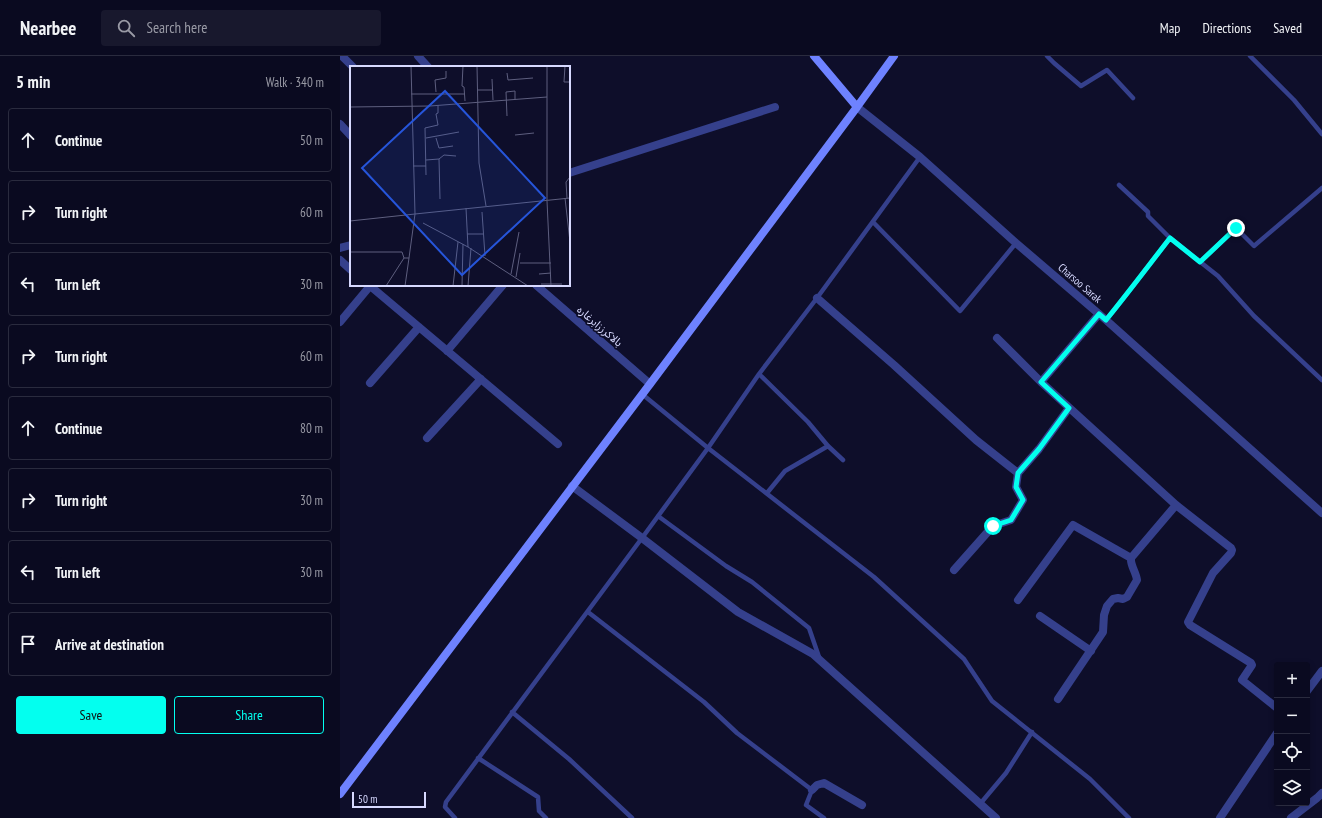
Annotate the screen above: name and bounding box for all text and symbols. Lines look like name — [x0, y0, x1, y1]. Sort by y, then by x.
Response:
search box — [101, 10, 381, 46]
text: Nearbee — [20, 16, 77, 40]
icon: search — [115, 17, 137, 39]
text: Search here — [147, 18, 207, 37]
text: Map — [1160, 19, 1180, 37]
text: Directions — [1202, 19, 1251, 37]
text: Saved — [1273, 19, 1302, 37]
inset map — [350, 66, 570, 286]
text: 5 min — [16, 71, 50, 93]
text: Walk · 340 m — [266, 74, 324, 91]
icon: ahead — [17, 129, 39, 151]
text: Continue — [55, 131, 102, 150]
text: 50 m — [300, 132, 323, 149]
icon: right — [17, 201, 39, 223]
text: Turn right — [55, 203, 107, 222]
text: 60 m — [300, 204, 323, 221]
route end — [1227, 219, 1245, 237]
street label: Charsoo Sarak — [1055, 260, 1105, 306]
icon: left — [17, 273, 39, 295]
text: Turn left — [55, 275, 100, 294]
text: 30 m — [300, 276, 323, 293]
street label: بالاکرززابرغاره — [574, 302, 626, 350]
icon: right — [17, 345, 39, 367]
text: Turn right — [55, 347, 107, 366]
text: 60 m — [300, 348, 323, 365]
icon: ahead — [17, 417, 39, 439]
text: Continue — [55, 419, 102, 438]
text: 80 m — [300, 420, 323, 437]
icon: right — [17, 489, 39, 511]
text: Turn right — [55, 491, 107, 510]
text: 30 m — [300, 492, 323, 509]
route start — [984, 517, 1002, 535]
icon: left — [17, 561, 39, 583]
text: Turn left — [55, 563, 100, 582]
text: 30 m — [300, 564, 323, 581]
icon: arrive — [17, 633, 39, 655]
text: Arrive at destination — [55, 635, 164, 654]
map controls — [1274, 662, 1310, 806]
button: + — [1274, 662, 1310, 698]
button: Save — [16, 696, 166, 734]
button: Share — [174, 696, 324, 734]
button: − — [1274, 698, 1310, 734]
button: locate — [1274, 734, 1310, 770]
button: layers — [1274, 770, 1310, 806]
scale bar — [352, 790, 426, 809]
text: 50 m — [358, 792, 377, 806]

